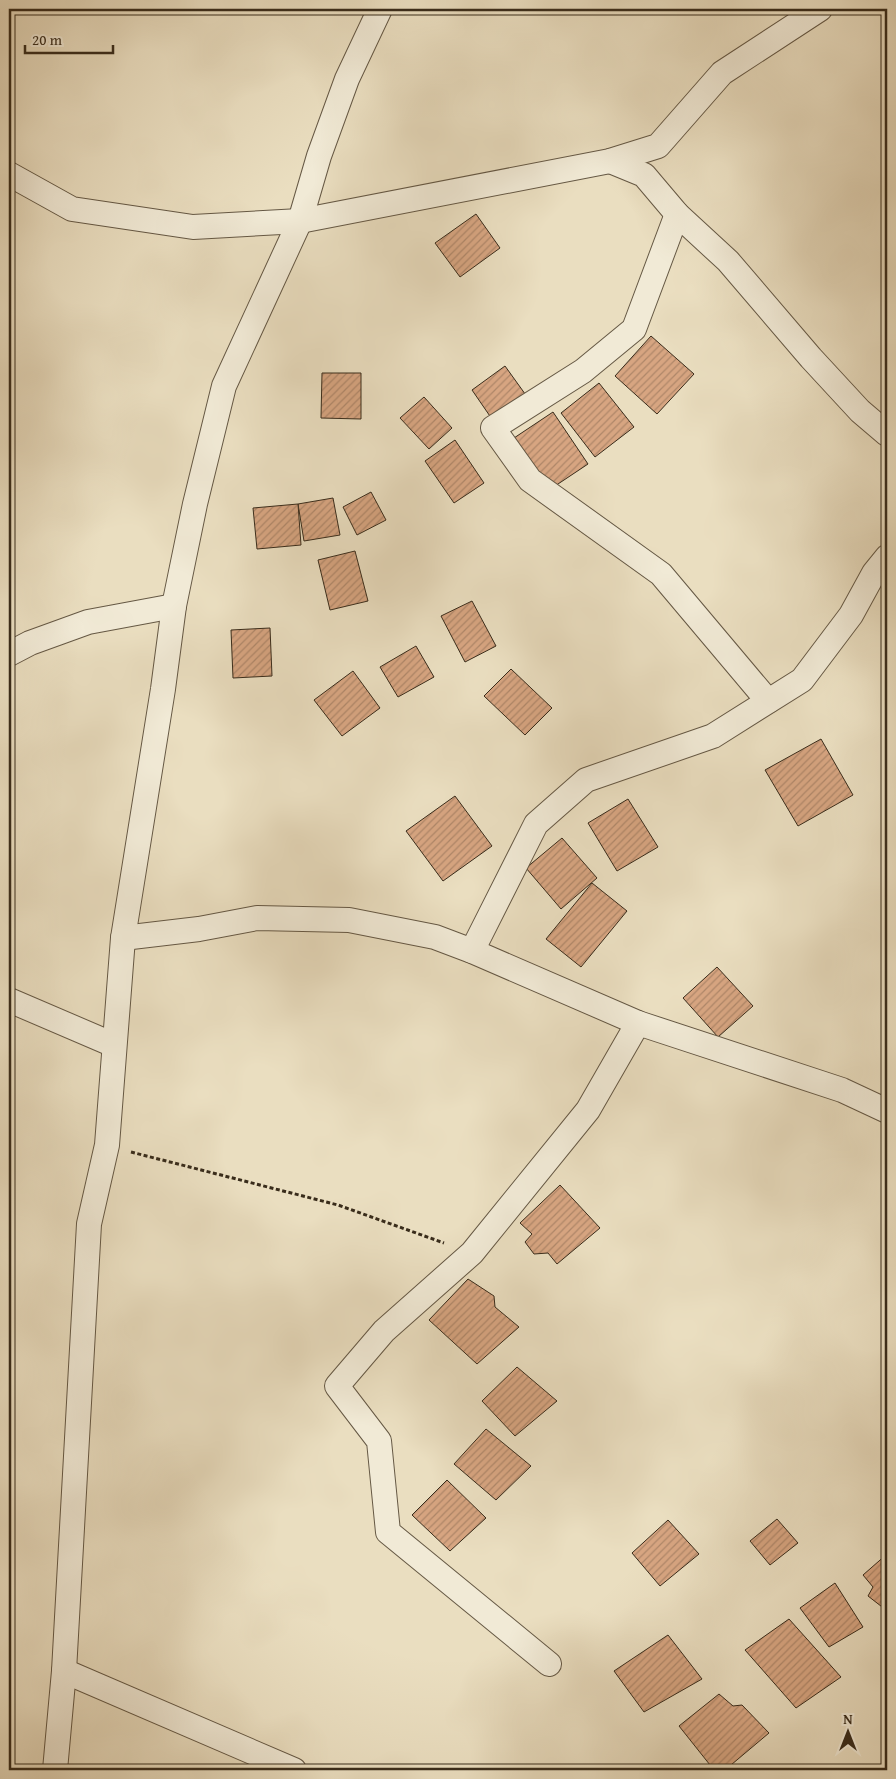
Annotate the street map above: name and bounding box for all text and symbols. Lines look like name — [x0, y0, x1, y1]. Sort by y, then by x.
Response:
scale bar — [25, 22, 112, 54]
text: 20 m — [32, 29, 63, 50]
north arrow — [824, 1706, 874, 1756]
text: N — [843, 1709, 853, 1729]

